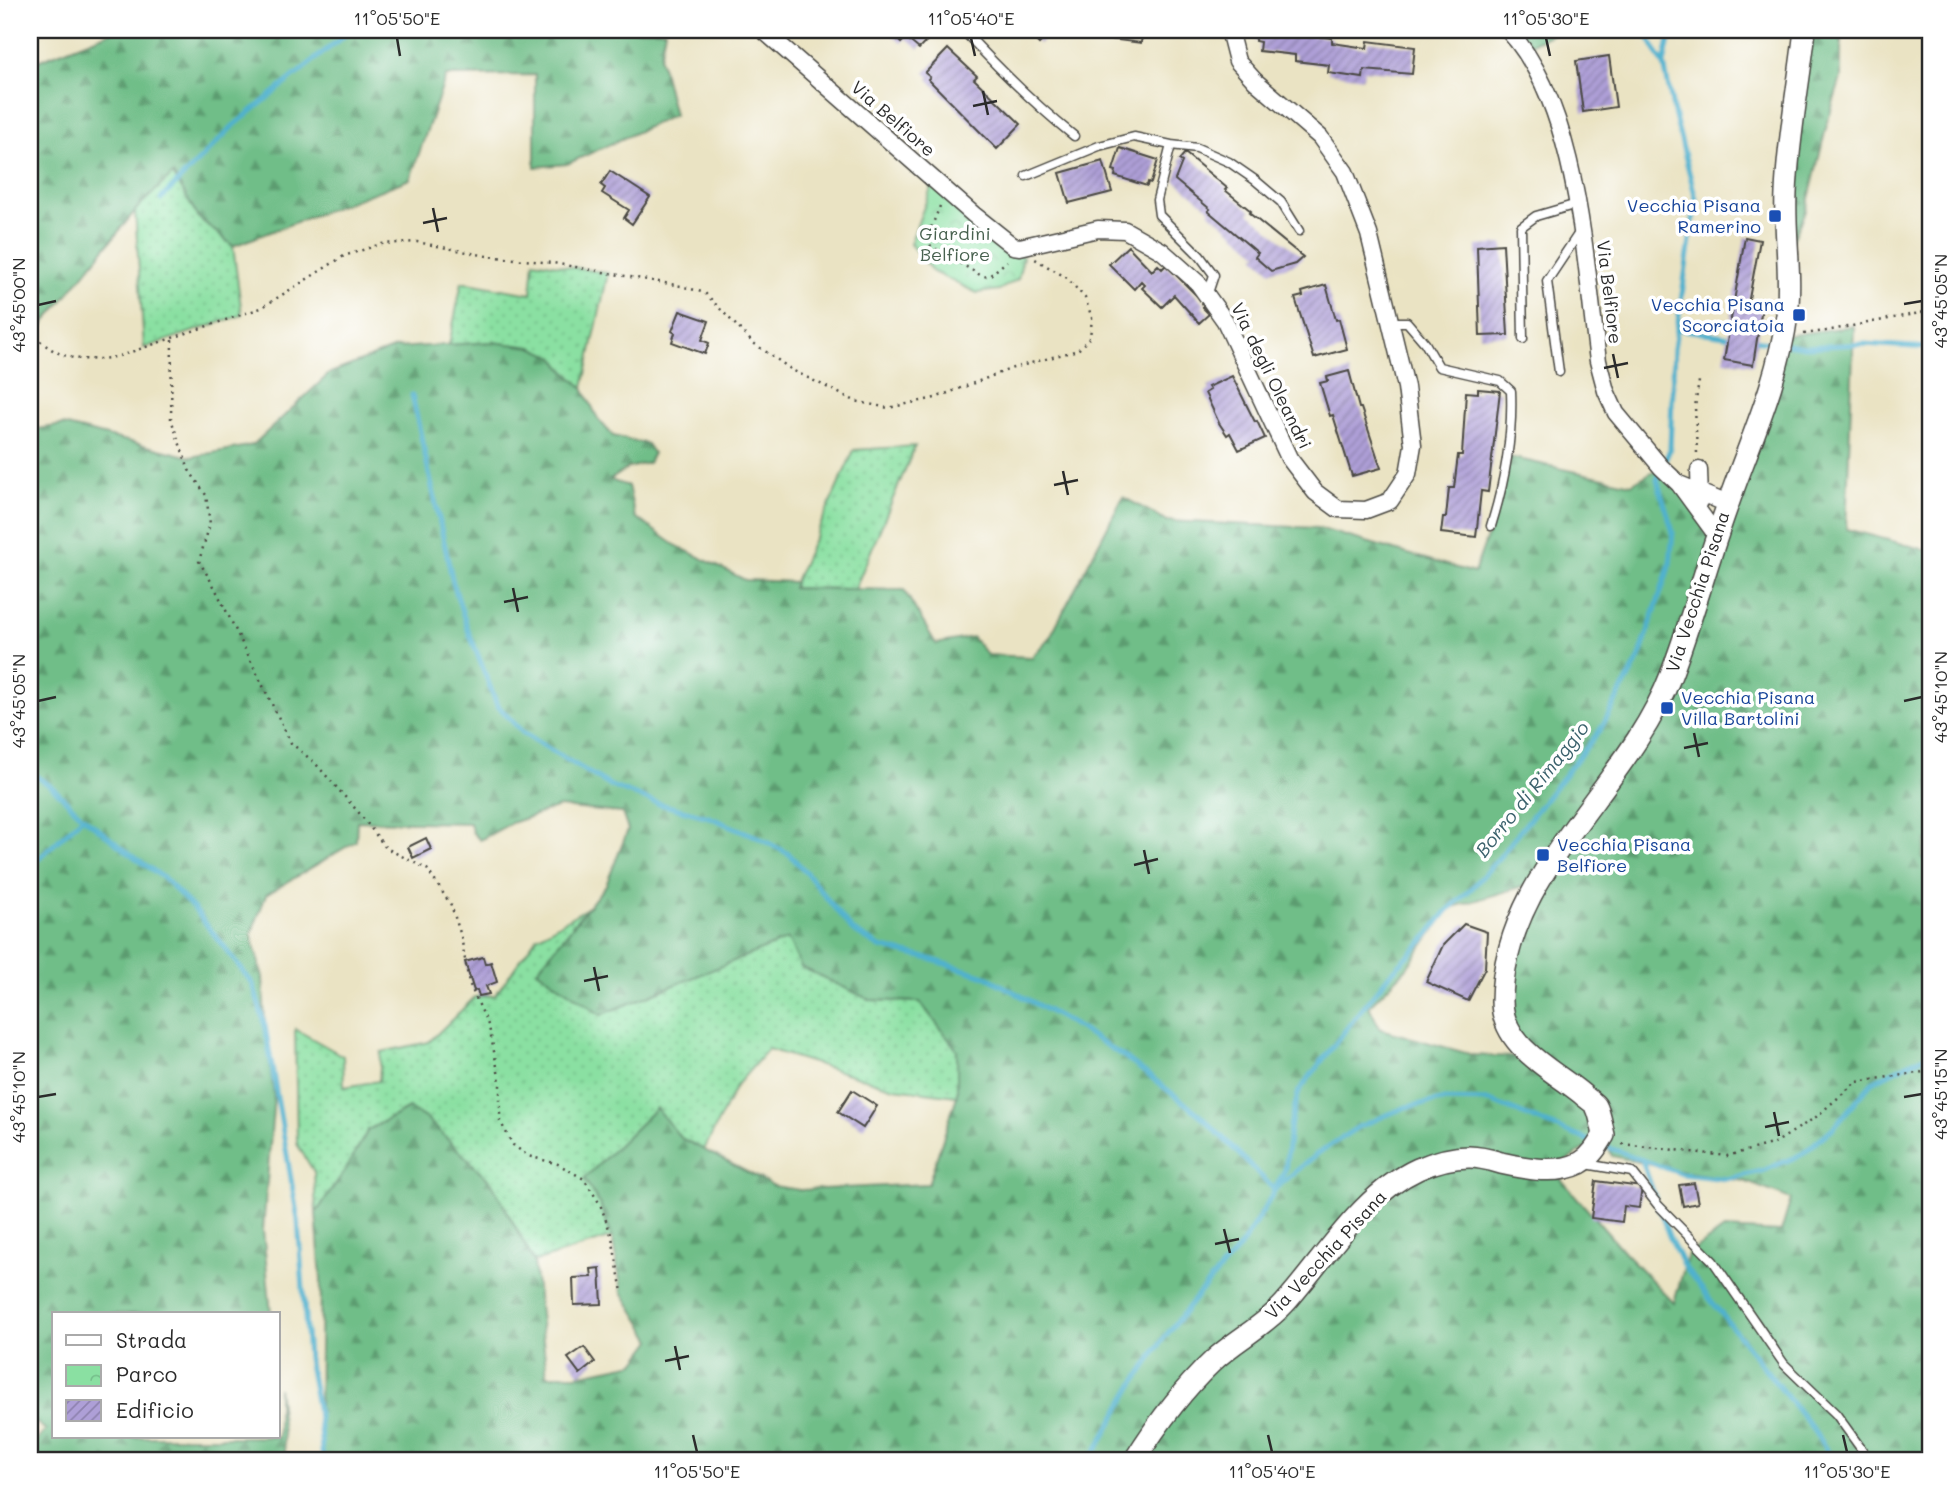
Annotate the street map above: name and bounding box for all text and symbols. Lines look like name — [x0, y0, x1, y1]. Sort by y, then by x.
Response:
text: 11°05'50"E — [354, 6, 440, 30]
text: 11°05'40"E — [928, 6, 1014, 30]
text: 11°05'30"E — [1503, 6, 1589, 30]
street label: Via Belfiore — [846, 75, 941, 162]
place label: Vecchia Pisana Ramerino — [1627, 193, 1761, 238]
marker: Vecchia Pisana Ramerino — [1767, 208, 1783, 224]
park label: Giardini Belfiore — [919, 221, 991, 266]
street label: Via Belfiore — [1592, 239, 1628, 345]
text: 43°45'05"N — [1928, 254, 1952, 348]
text: 43°45'00"N — [6, 258, 30, 352]
place label: Vecchia Pisana Scorciatoia — [1651, 292, 1785, 337]
street label: Via degli Oleandri — [1226, 298, 1318, 453]
marker: Vecchia Pisana Scorciatoia — [1791, 307, 1807, 323]
street label: Via Vecchia Pisana — [1660, 508, 1734, 675]
text: 43°45'10"N — [1928, 651, 1952, 743]
text: 43°45'05"N — [6, 654, 30, 748]
place label: Vecchia Pisana Villa Bartolini — [1681, 685, 1815, 730]
marker: Vecchia Pisana Villa Bartolini — [1659, 700, 1675, 716]
water label: Borro di Rimaggio — [1469, 716, 1594, 862]
place label: Vecchia Pisana Belfiore — [1557, 832, 1691, 877]
marker: Vecchia Pisana Belfiore — [1535, 847, 1551, 863]
text: 43°45'15"N — [1928, 1048, 1952, 1140]
text: 43°45'10"N — [6, 1051, 30, 1143]
street label: Via Vecchia Pisana — [1259, 1185, 1391, 1324]
legend — [52, 1312, 280, 1438]
text: Strada — [116, 1326, 187, 1353]
text: Parco — [116, 1360, 177, 1387]
text: Edificio — [116, 1396, 194, 1423]
text: 11°05'50"E — [654, 1459, 740, 1483]
text: 11°05'40"E — [1229, 1459, 1315, 1483]
text: 11°05'30"E — [1804, 1459, 1890, 1483]

